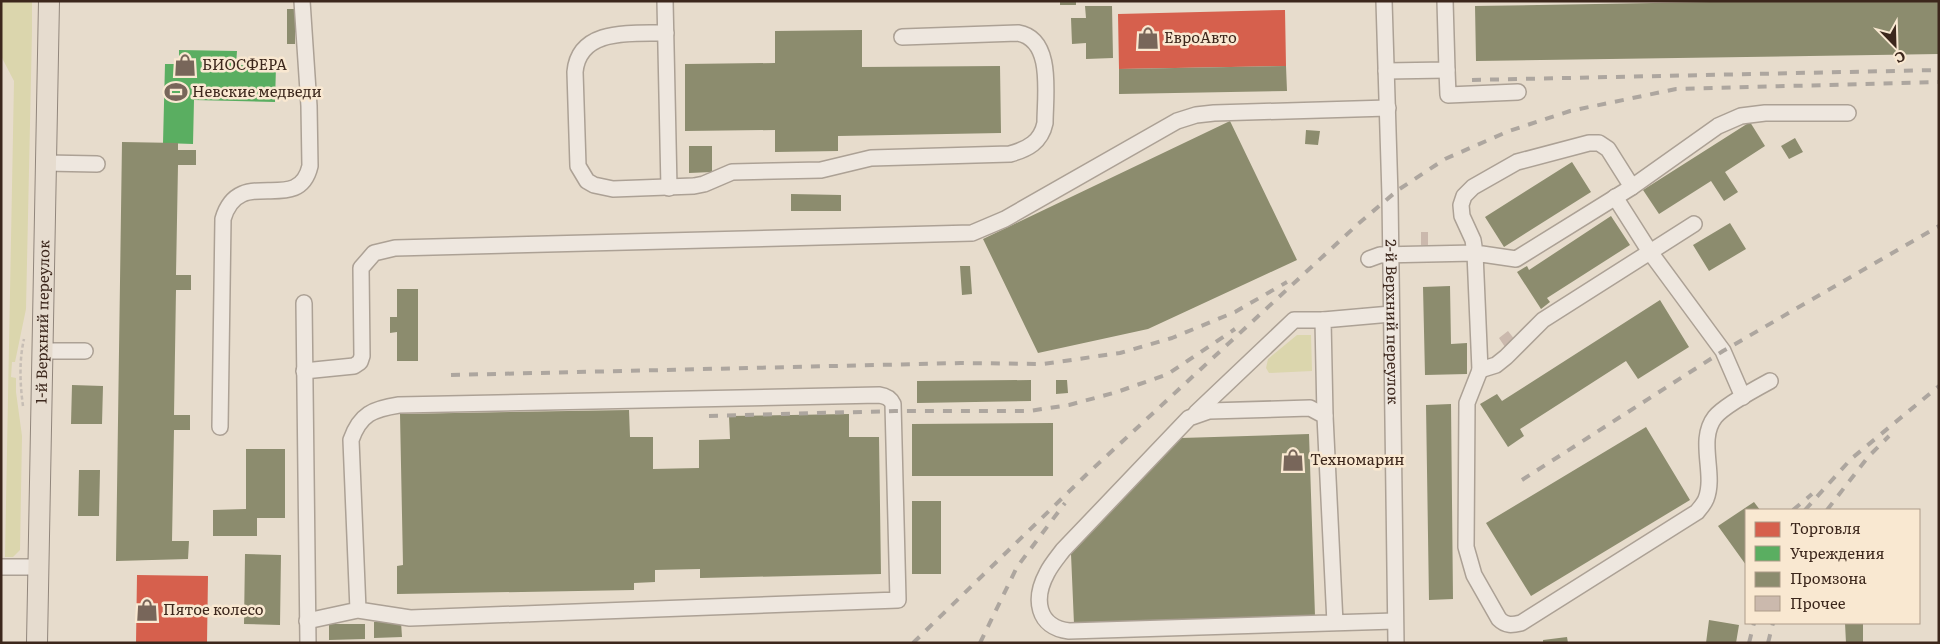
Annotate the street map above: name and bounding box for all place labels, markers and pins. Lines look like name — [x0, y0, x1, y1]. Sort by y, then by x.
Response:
shop icon: ЕвроАвто — [1135, 25, 1161, 51]
place label: ЕвроАвто — [1164, 25, 1237, 48]
shop icon: БИОСФЕРА — [172, 52, 198, 78]
place label: БИОСФЕРА — [202, 52, 287, 75]
sports icon: Невские медведи — [163, 79, 189, 105]
place label: Невские медведи — [192, 79, 322, 102]
shop icon: Техномарин — [1280, 447, 1306, 473]
place label: Техномарин — [1310, 447, 1405, 470]
shop icon: Пятое колесо — [134, 597, 160, 623]
place label: Пятое колесо — [163, 597, 264, 620]

